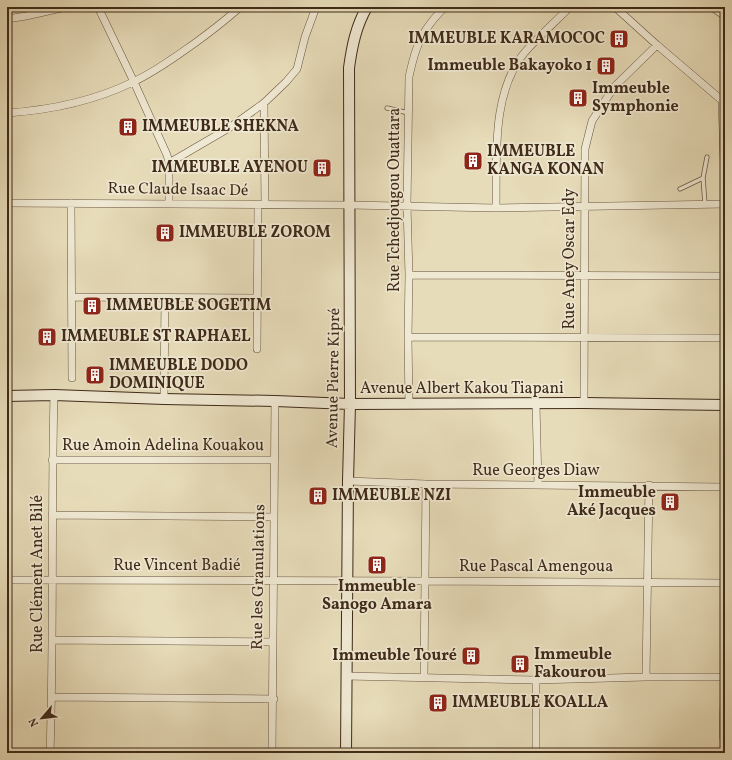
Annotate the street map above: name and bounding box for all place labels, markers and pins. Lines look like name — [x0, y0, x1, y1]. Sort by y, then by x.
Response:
place label: IMMEUBLE KARAMOCOC — [408, 28, 605, 50]
building icon: IMMEUBLE KARAMOCOC — [608, 28, 630, 50]
place label: Immeuble Bakayoko 1 — [427, 55, 592, 77]
building icon: Immeuble Bakayoko 1 — [595, 55, 617, 77]
place label: Immeuble Symphonie — [592, 78, 679, 118]
building icon: Immeuble Symphonie — [567, 87, 589, 109]
building icon: IMMEUBLE SHEKNA — [117, 116, 139, 138]
place label: IMMEUBLE SHEKNA — [142, 116, 300, 138]
place label: IMMEUBLE KANGA KONAN — [487, 141, 605, 181]
building icon: IMMEUBLE KANGA KONAN — [462, 150, 484, 172]
place label: IMMEUBLE AYENOU — [151, 157, 308, 179]
building icon: IMMEUBLE AYENOU — [311, 157, 333, 179]
building icon: IMMEUBLE ZOROM — [154, 222, 176, 244]
place label: IMMEUBLE ZOROM — [179, 222, 331, 244]
building icon: IMMEUBLE SOGETIM — [81, 295, 103, 317]
place label: IMMEUBLE SOGETIM — [106, 295, 272, 317]
building icon: IMMEUBLE ST RAPHAEL — [36, 326, 58, 348]
place label: IMMEUBLE ST RAPHAEL — [61, 326, 251, 348]
place label: IMMEUBLE DODO DOMINIQUE — [109, 355, 248, 395]
building icon: IMMEUBLE DODO DOMINIQUE — [84, 364, 106, 386]
place label: Immeuble Aké Jacques — [567, 482, 656, 522]
building icon: IMMEUBLE NZI — [307, 485, 329, 507]
place label: IMMEUBLE NZI — [332, 485, 451, 507]
building icon: Immeuble Aké Jacques — [659, 491, 681, 513]
building icon: Immeuble Sanogo Amara — [366, 554, 388, 576]
place label: Immeuble Sanogo Amara — [322, 576, 432, 616]
place label: Immeuble Fakourou — [534, 644, 612, 684]
place label: Immeuble Touré — [332, 645, 457, 667]
building icon: Immeuble Touré — [460, 645, 482, 667]
building icon: Immeuble Fakourou — [509, 653, 531, 675]
building icon: IMMEUBLE KOALLA — [427, 692, 449, 714]
place label: IMMEUBLE KOALLA — [452, 692, 609, 714]

